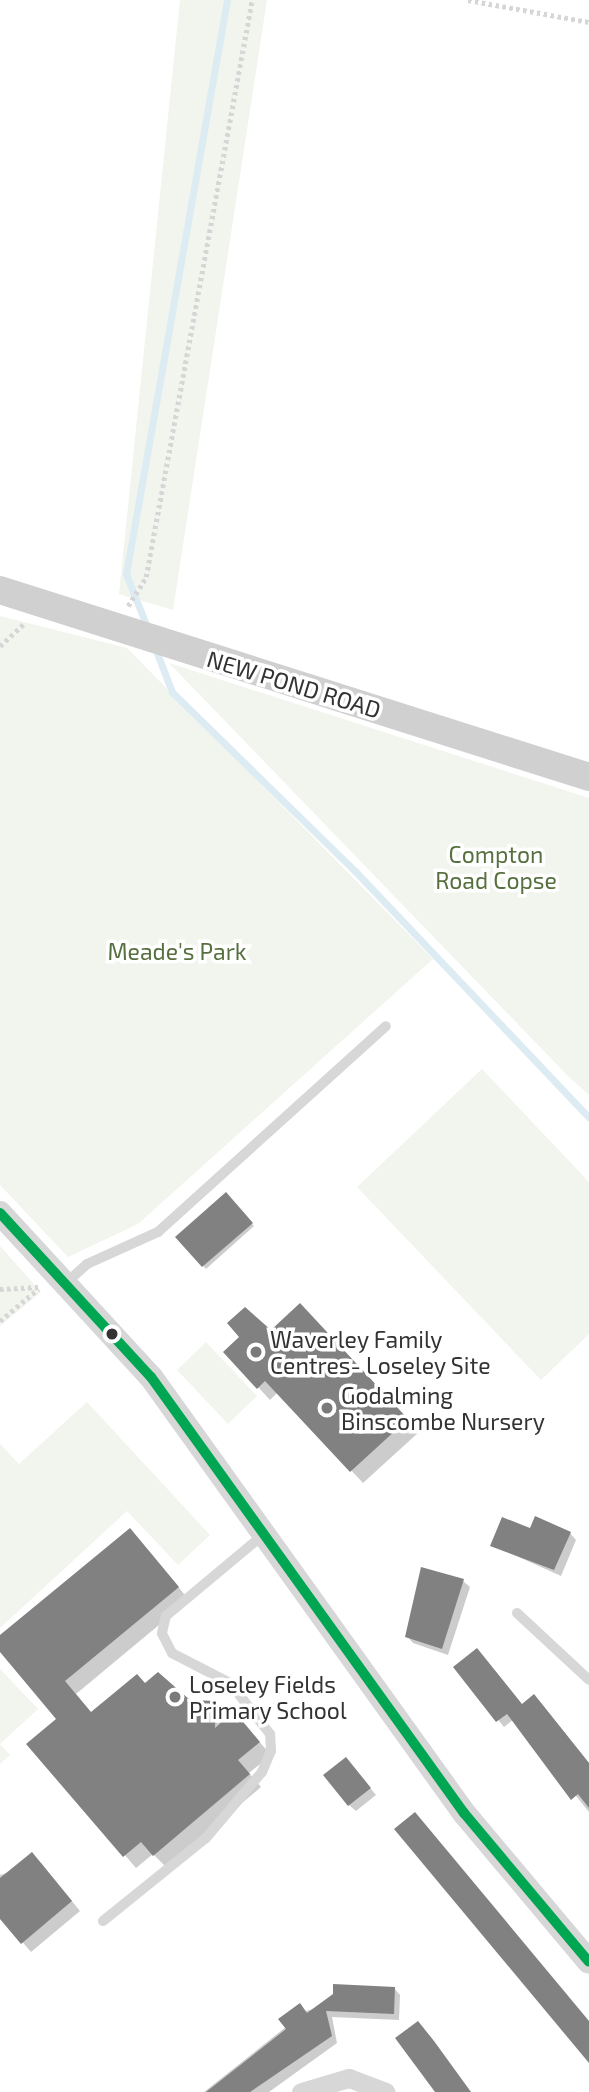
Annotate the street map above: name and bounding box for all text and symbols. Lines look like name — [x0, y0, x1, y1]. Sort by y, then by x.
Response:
street label: NEW POND ROAD — [204, 644, 384, 724]
park label: Compton Road Copse — [435, 840, 557, 894]
park label: Meade's Park — [107, 937, 247, 965]
place label: Waverley Family Centres- Loseley Site — [270, 1325, 491, 1379]
unlabelled marker — [105, 1327, 119, 1341]
marker: Waverley Family Centres- Loseley Site — [248, 1344, 264, 1360]
place label: Godalming Binscombe Nursery — [341, 1381, 545, 1435]
marker: Godalming Binscombe Nursery — [319, 1400, 335, 1416]
place label: Loseley Fields Primary School — [189, 1670, 347, 1724]
marker: Loseley Fields Primary School — [167, 1689, 183, 1705]

